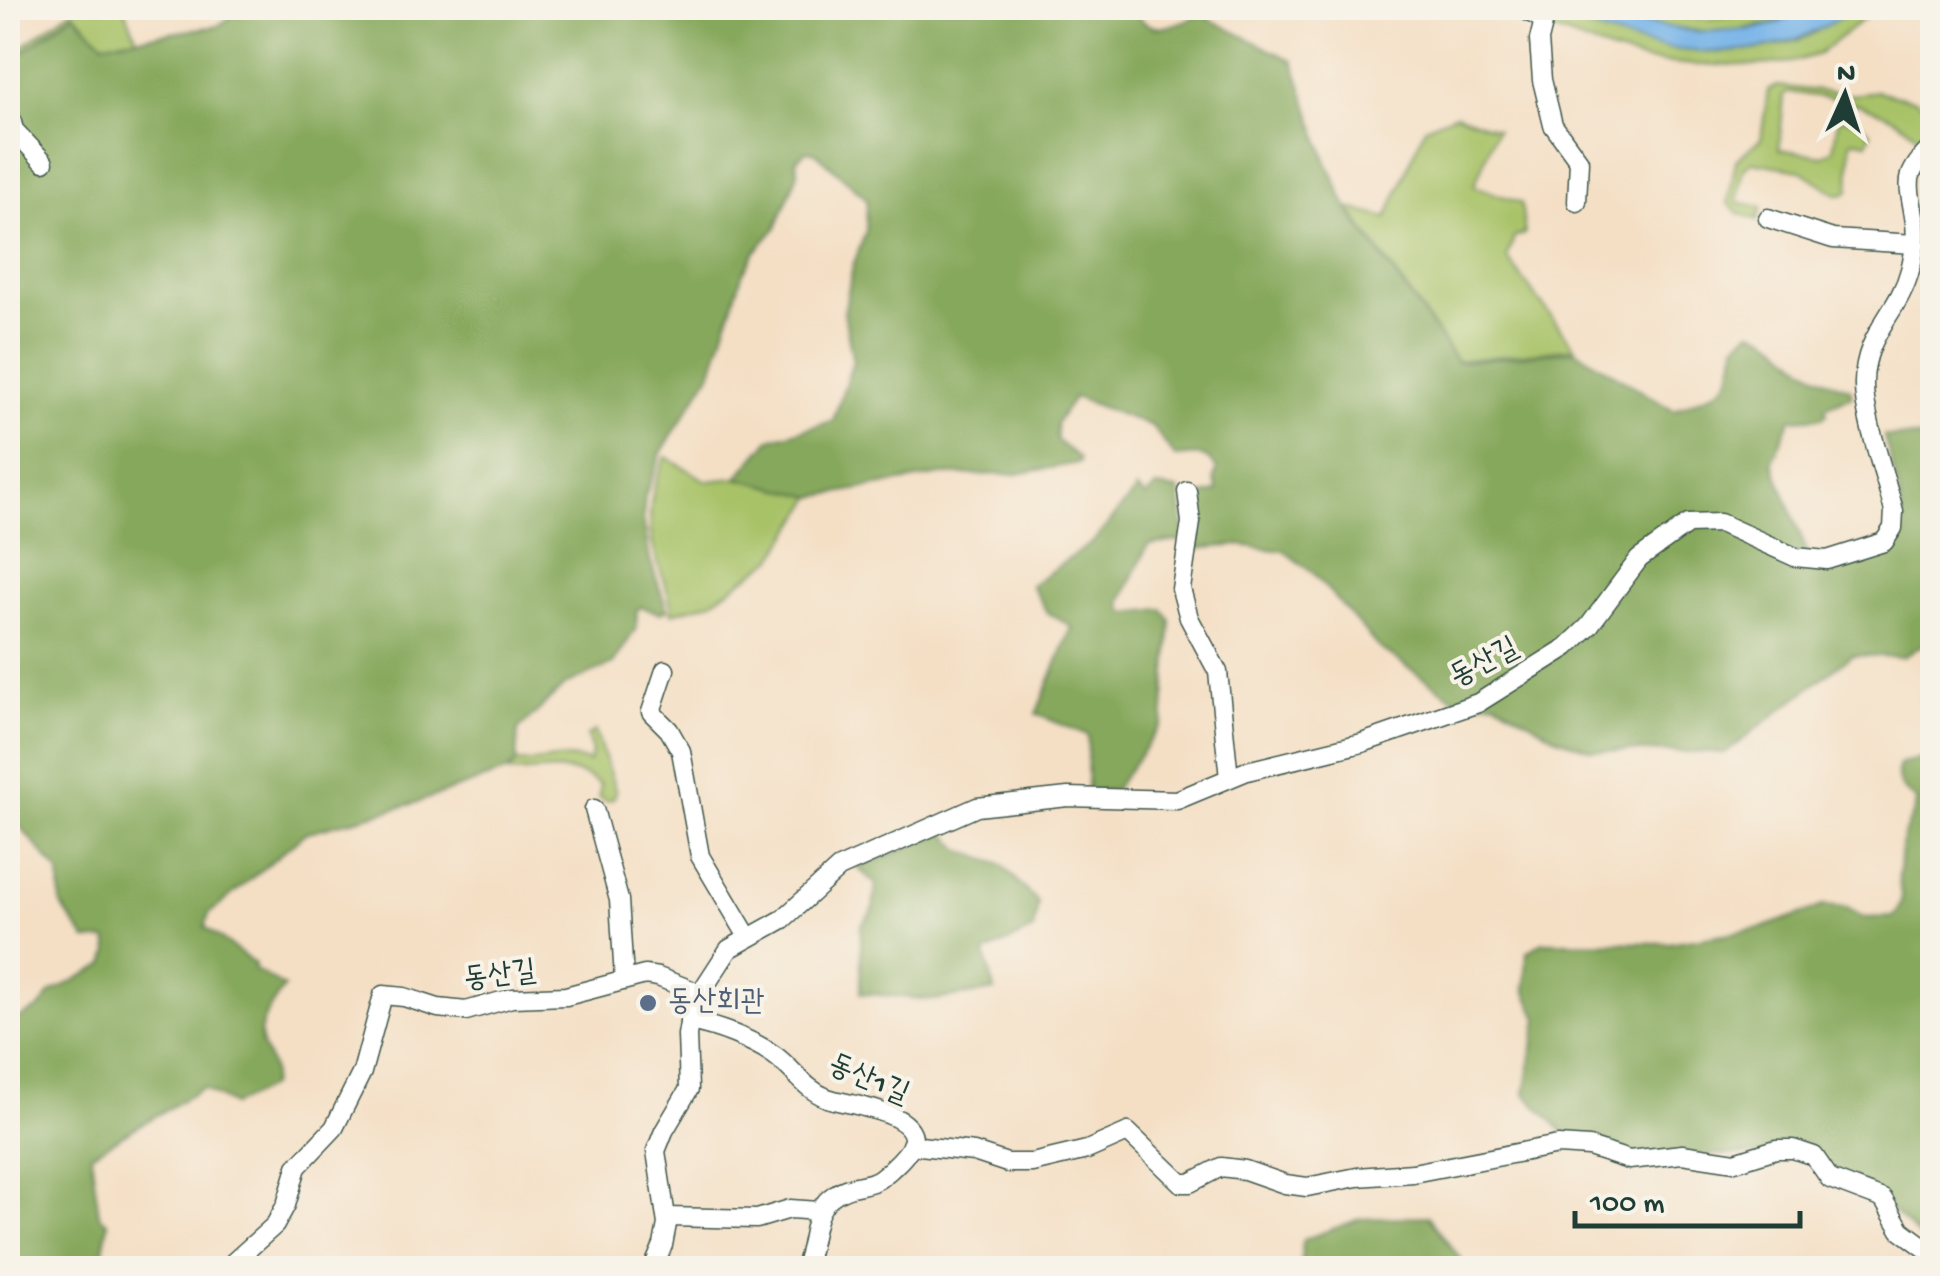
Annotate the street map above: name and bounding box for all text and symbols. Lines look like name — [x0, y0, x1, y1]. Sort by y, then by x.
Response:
north arrow — [1795, 45, 1895, 145]
text: N — [1836, 58, 1856, 91]
street label: 동산길 — [1445, 632, 1525, 696]
street label: 동산길 — [462, 955, 538, 999]
place label: 동산회관 — [668, 986, 765, 1021]
marker: 동산회관 — [637, 992, 659, 1014]
street label: 동산1길 — [822, 1048, 914, 1114]
scale bar — [1575, 1166, 1800, 1228]
text: 100 m — [1589, 1188, 1665, 1223]

